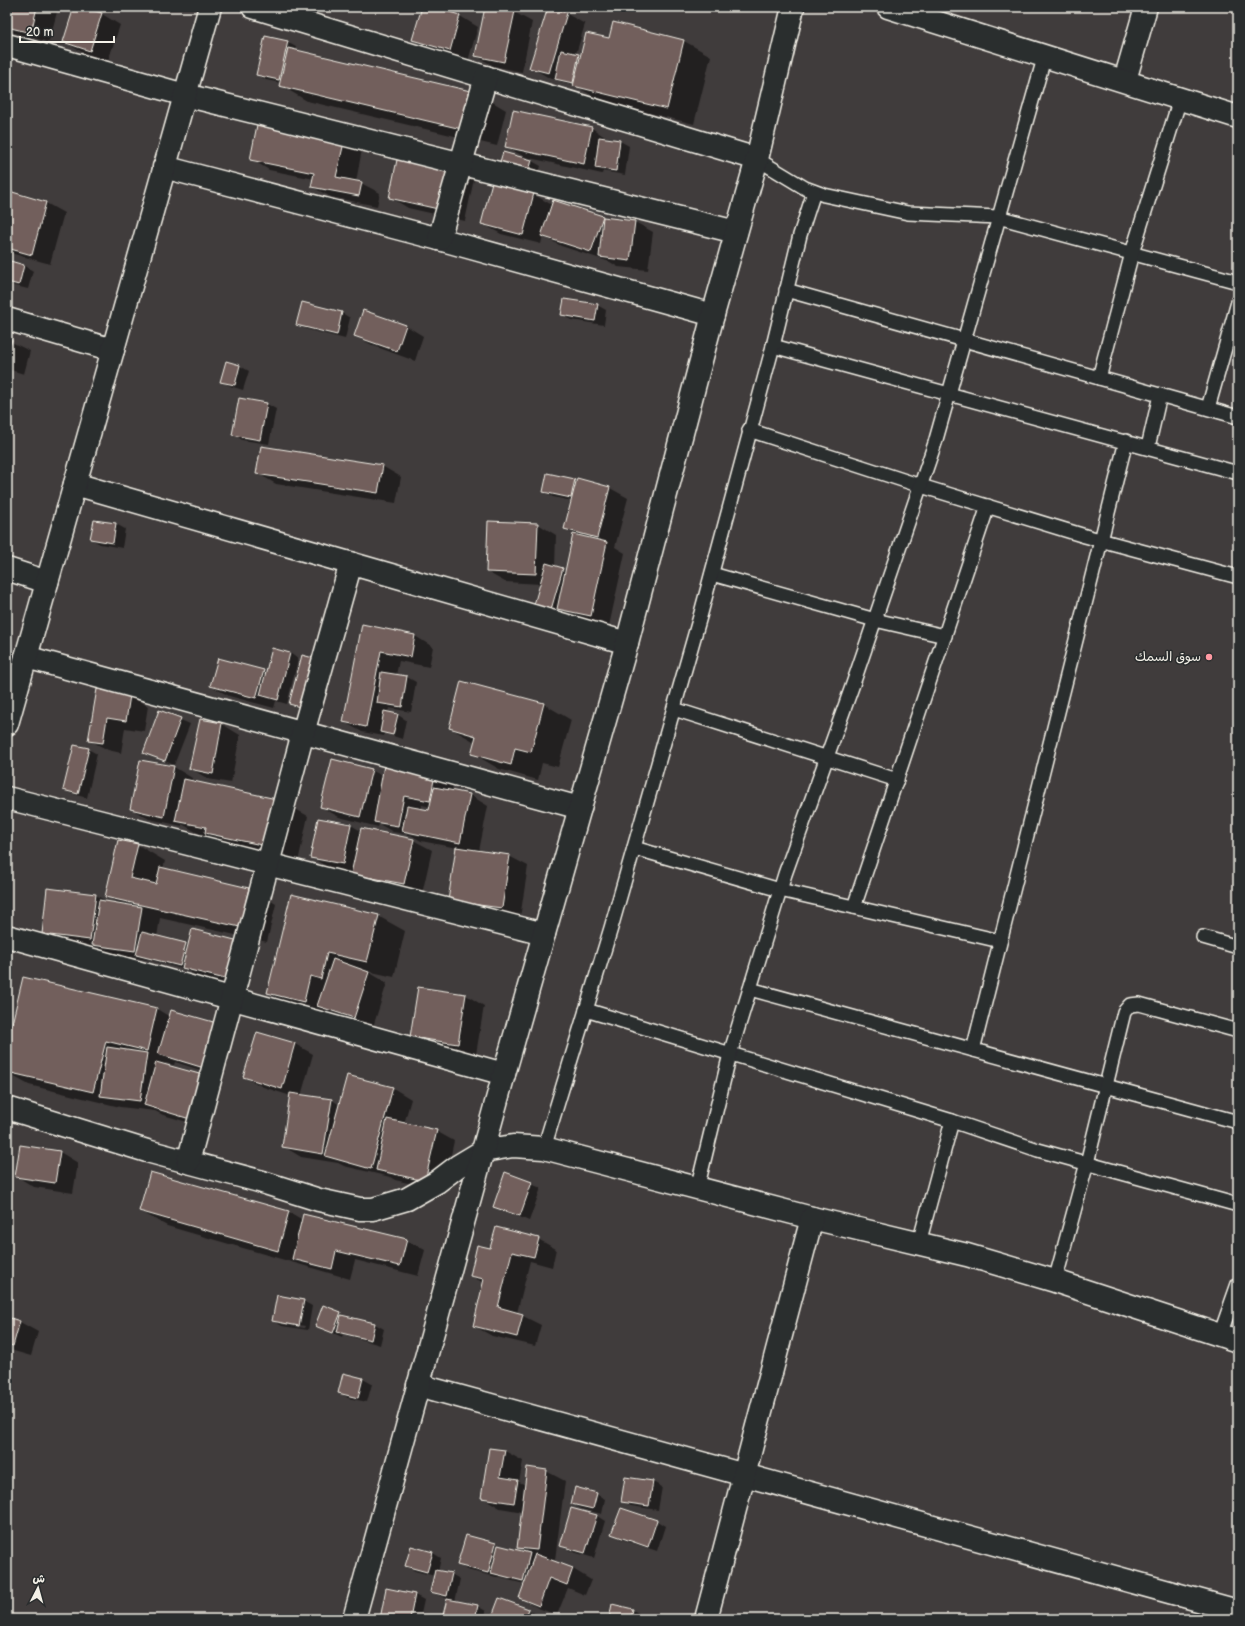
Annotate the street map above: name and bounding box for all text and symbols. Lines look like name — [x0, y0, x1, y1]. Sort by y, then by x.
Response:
scale bar — [20, 18, 114, 44]
text: 20 m — [26, 25, 53, 40]
place label: سوق السمك — [1135, 649, 1201, 665]
marker: سوق السمك — [1204, 652, 1214, 662]
north arrow — [18, 1568, 58, 1608]
text: ش — [32, 1571, 46, 1586]

